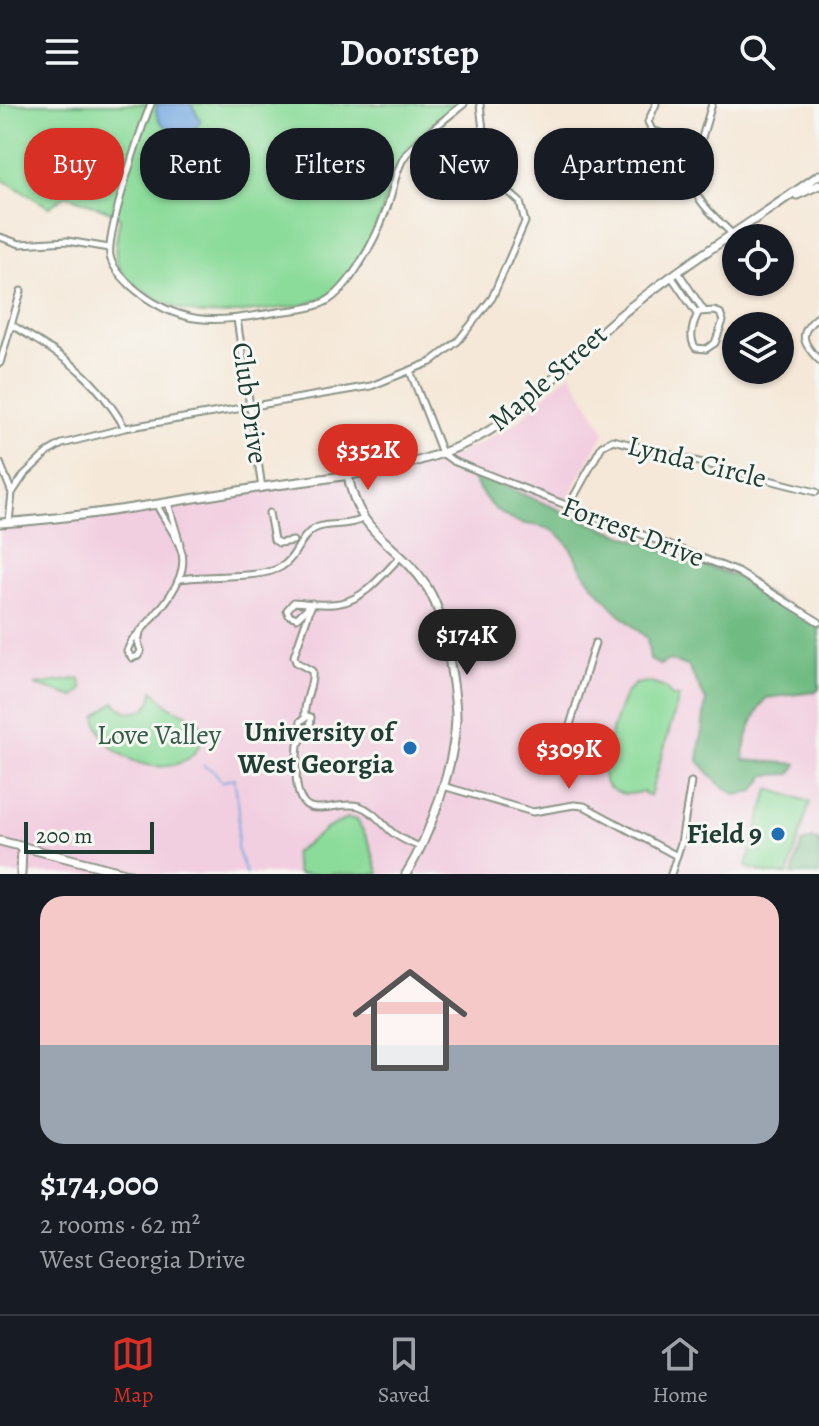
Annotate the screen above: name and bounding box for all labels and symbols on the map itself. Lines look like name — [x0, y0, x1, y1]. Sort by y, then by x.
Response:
street label: Maple Street — [481, 316, 615, 440]
street label: Club Drive — [223, 340, 277, 466]
pin: $352K — [312, 424, 424, 492]
street label: Lynda Circle — [624, 426, 770, 498]
street label: Forrest Drive — [556, 487, 710, 577]
pin: $174K — [411, 609, 523, 677]
place label: University of West Georgia — [237, 713, 397, 783]
park label: Love Valley — [97, 716, 222, 754]
pin: $309K — [513, 723, 625, 791]
marker: University of West Georgia — [401, 739, 419, 757]
place label: Field 9 — [686, 815, 762, 853]
scale bar — [24, 818, 154, 854]
marker: Field 9 — [769, 825, 787, 843]

